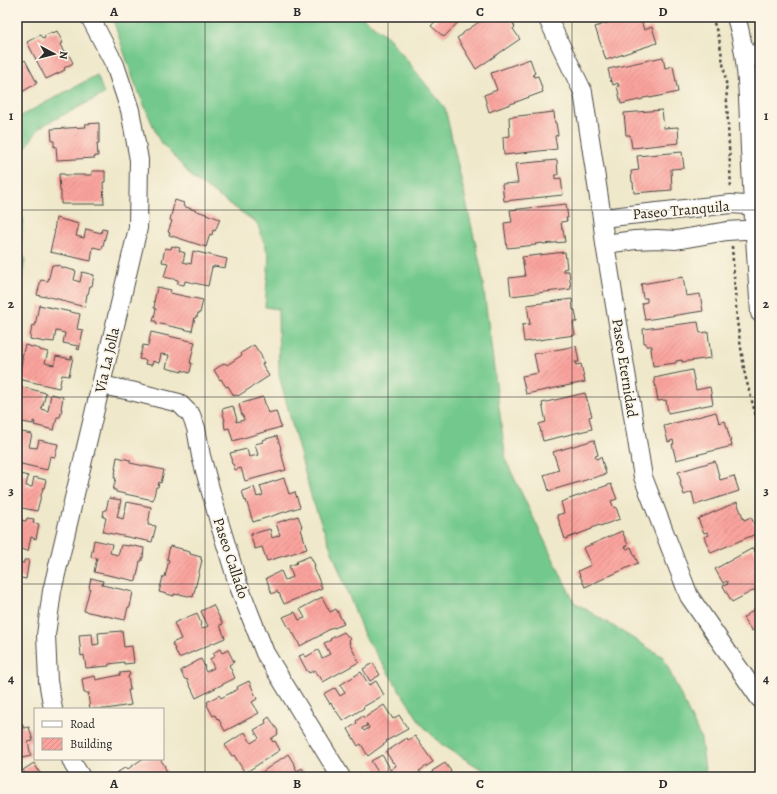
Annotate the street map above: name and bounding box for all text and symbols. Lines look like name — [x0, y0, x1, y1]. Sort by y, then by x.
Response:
text: A — [109, 3, 119, 20]
text: B — [293, 3, 301, 20]
text: C — [476, 3, 484, 20]
text: D — [658, 3, 668, 20]
north arrow — [34, 34, 74, 74]
text: N — [55, 50, 71, 60]
text: 1 — [9, 107, 14, 124]
text: 1 — [764, 107, 769, 124]
street label: Paseo Tranquila — [632, 196, 730, 224]
text: 2 — [8, 295, 15, 312]
text: 2 — [763, 295, 770, 312]
street label: Paseo Eternidad — [607, 317, 643, 420]
street label: Via La Jolla — [90, 325, 124, 396]
text: 3 — [8, 482, 14, 499]
text: 3 — [763, 482, 769, 499]
street label: Paseo Callado — [208, 515, 254, 601]
text: 4 — [8, 670, 14, 687]
text: 4 — [763, 670, 769, 687]
legend — [34, 708, 164, 760]
text: Road — [70, 716, 96, 732]
text: Building — [70, 736, 112, 752]
text: A — [109, 775, 119, 792]
text: B — [293, 775, 301, 792]
text: C — [476, 775, 484, 792]
text: D — [658, 775, 668, 792]

